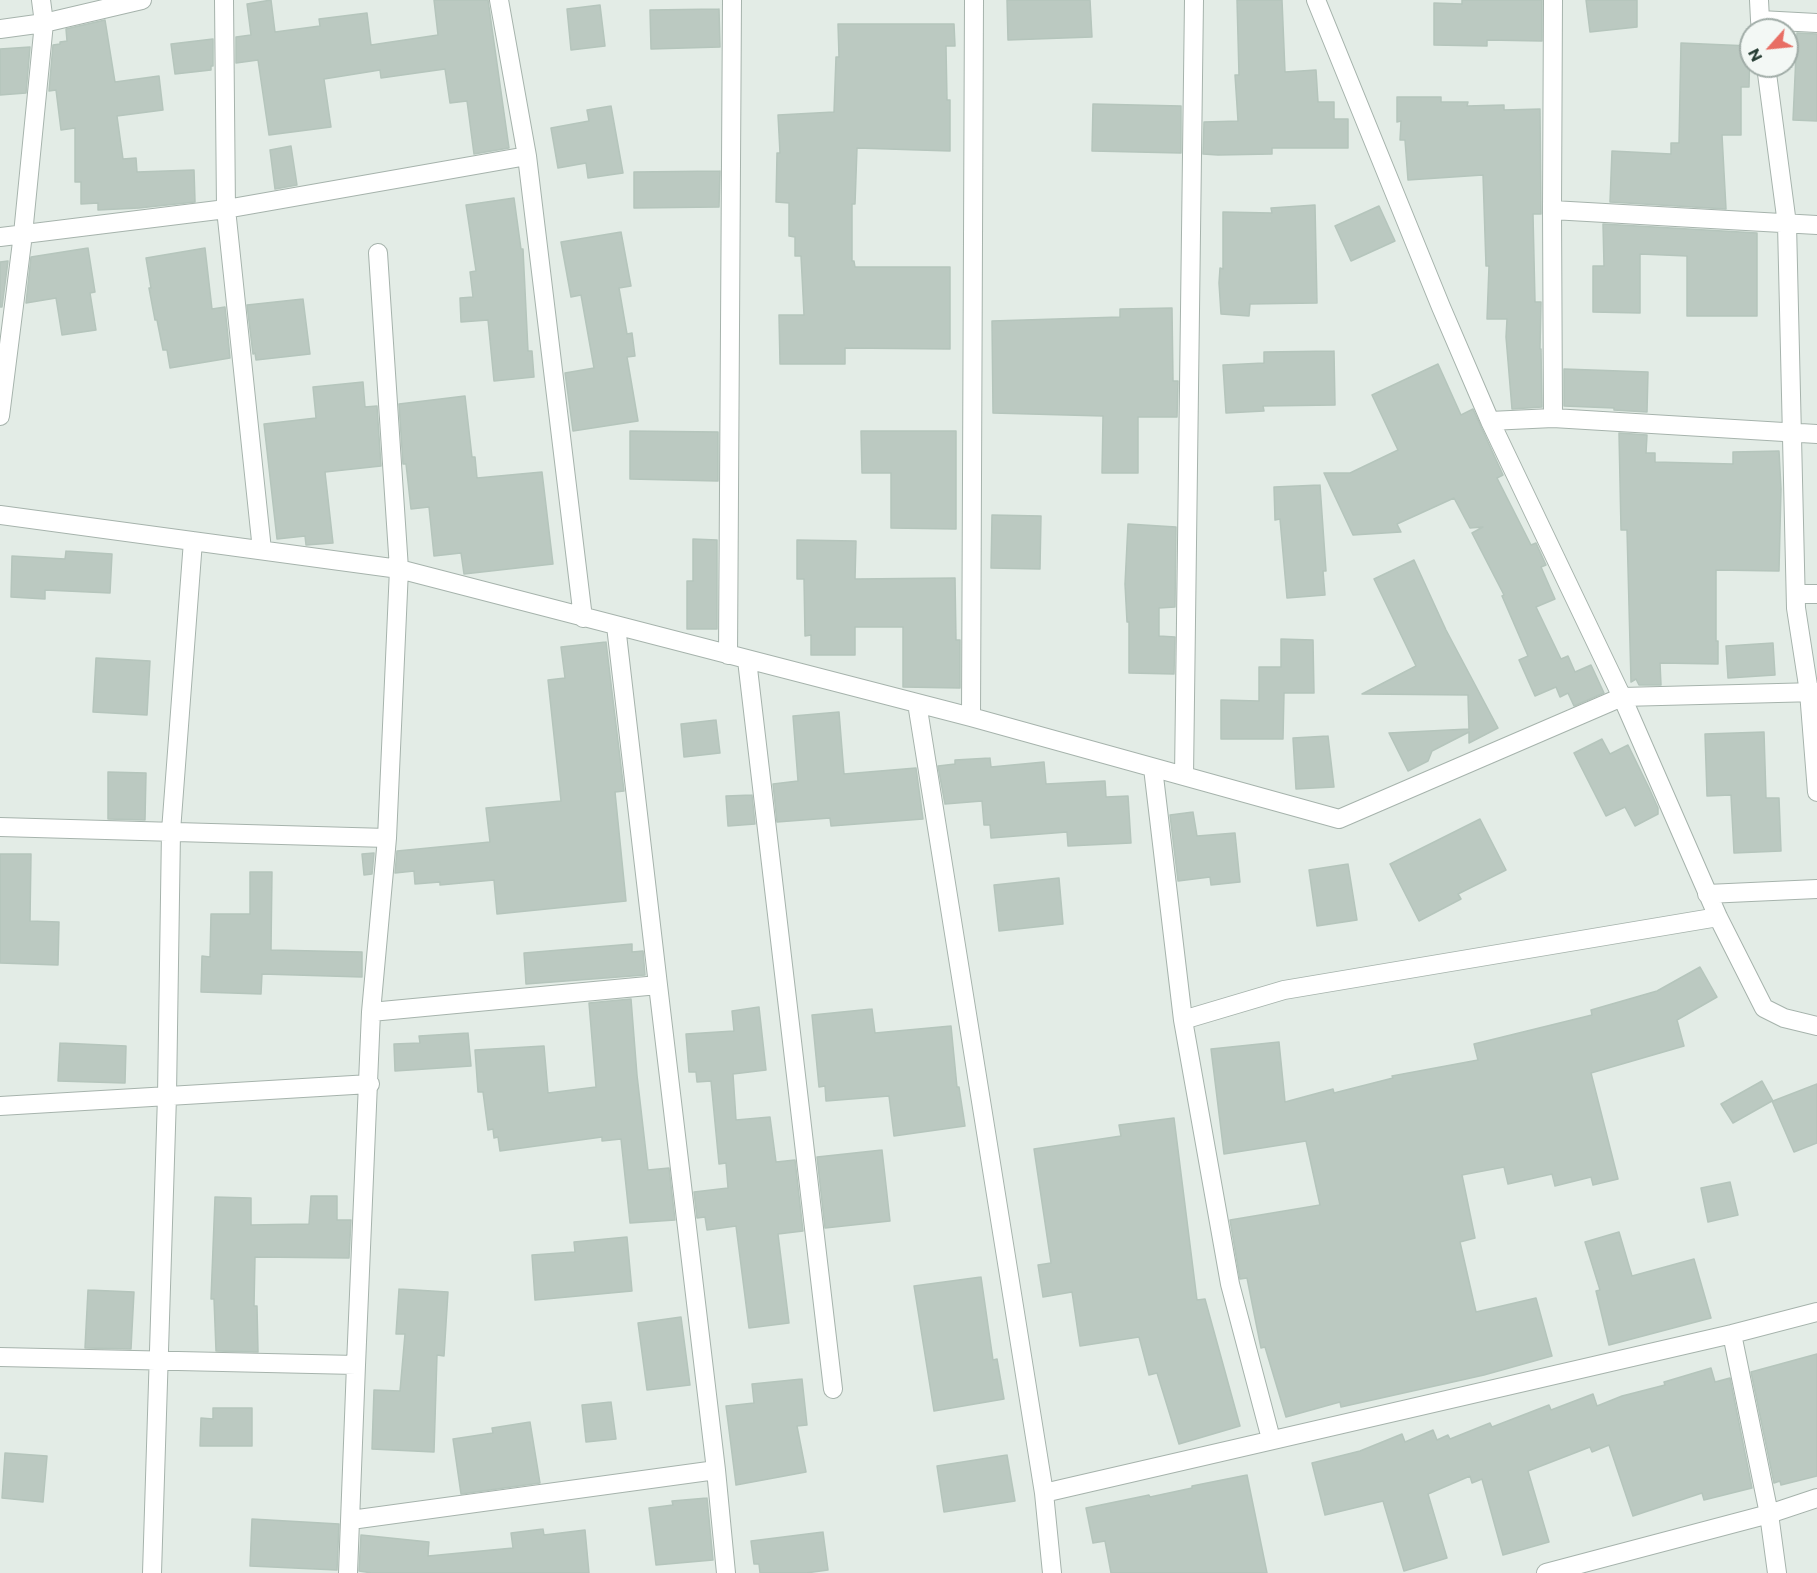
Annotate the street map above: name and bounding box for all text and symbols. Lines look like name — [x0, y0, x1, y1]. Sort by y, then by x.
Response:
north arrow — [1739, 18, 1799, 78]
text: N — [1743, 46, 1765, 65]

